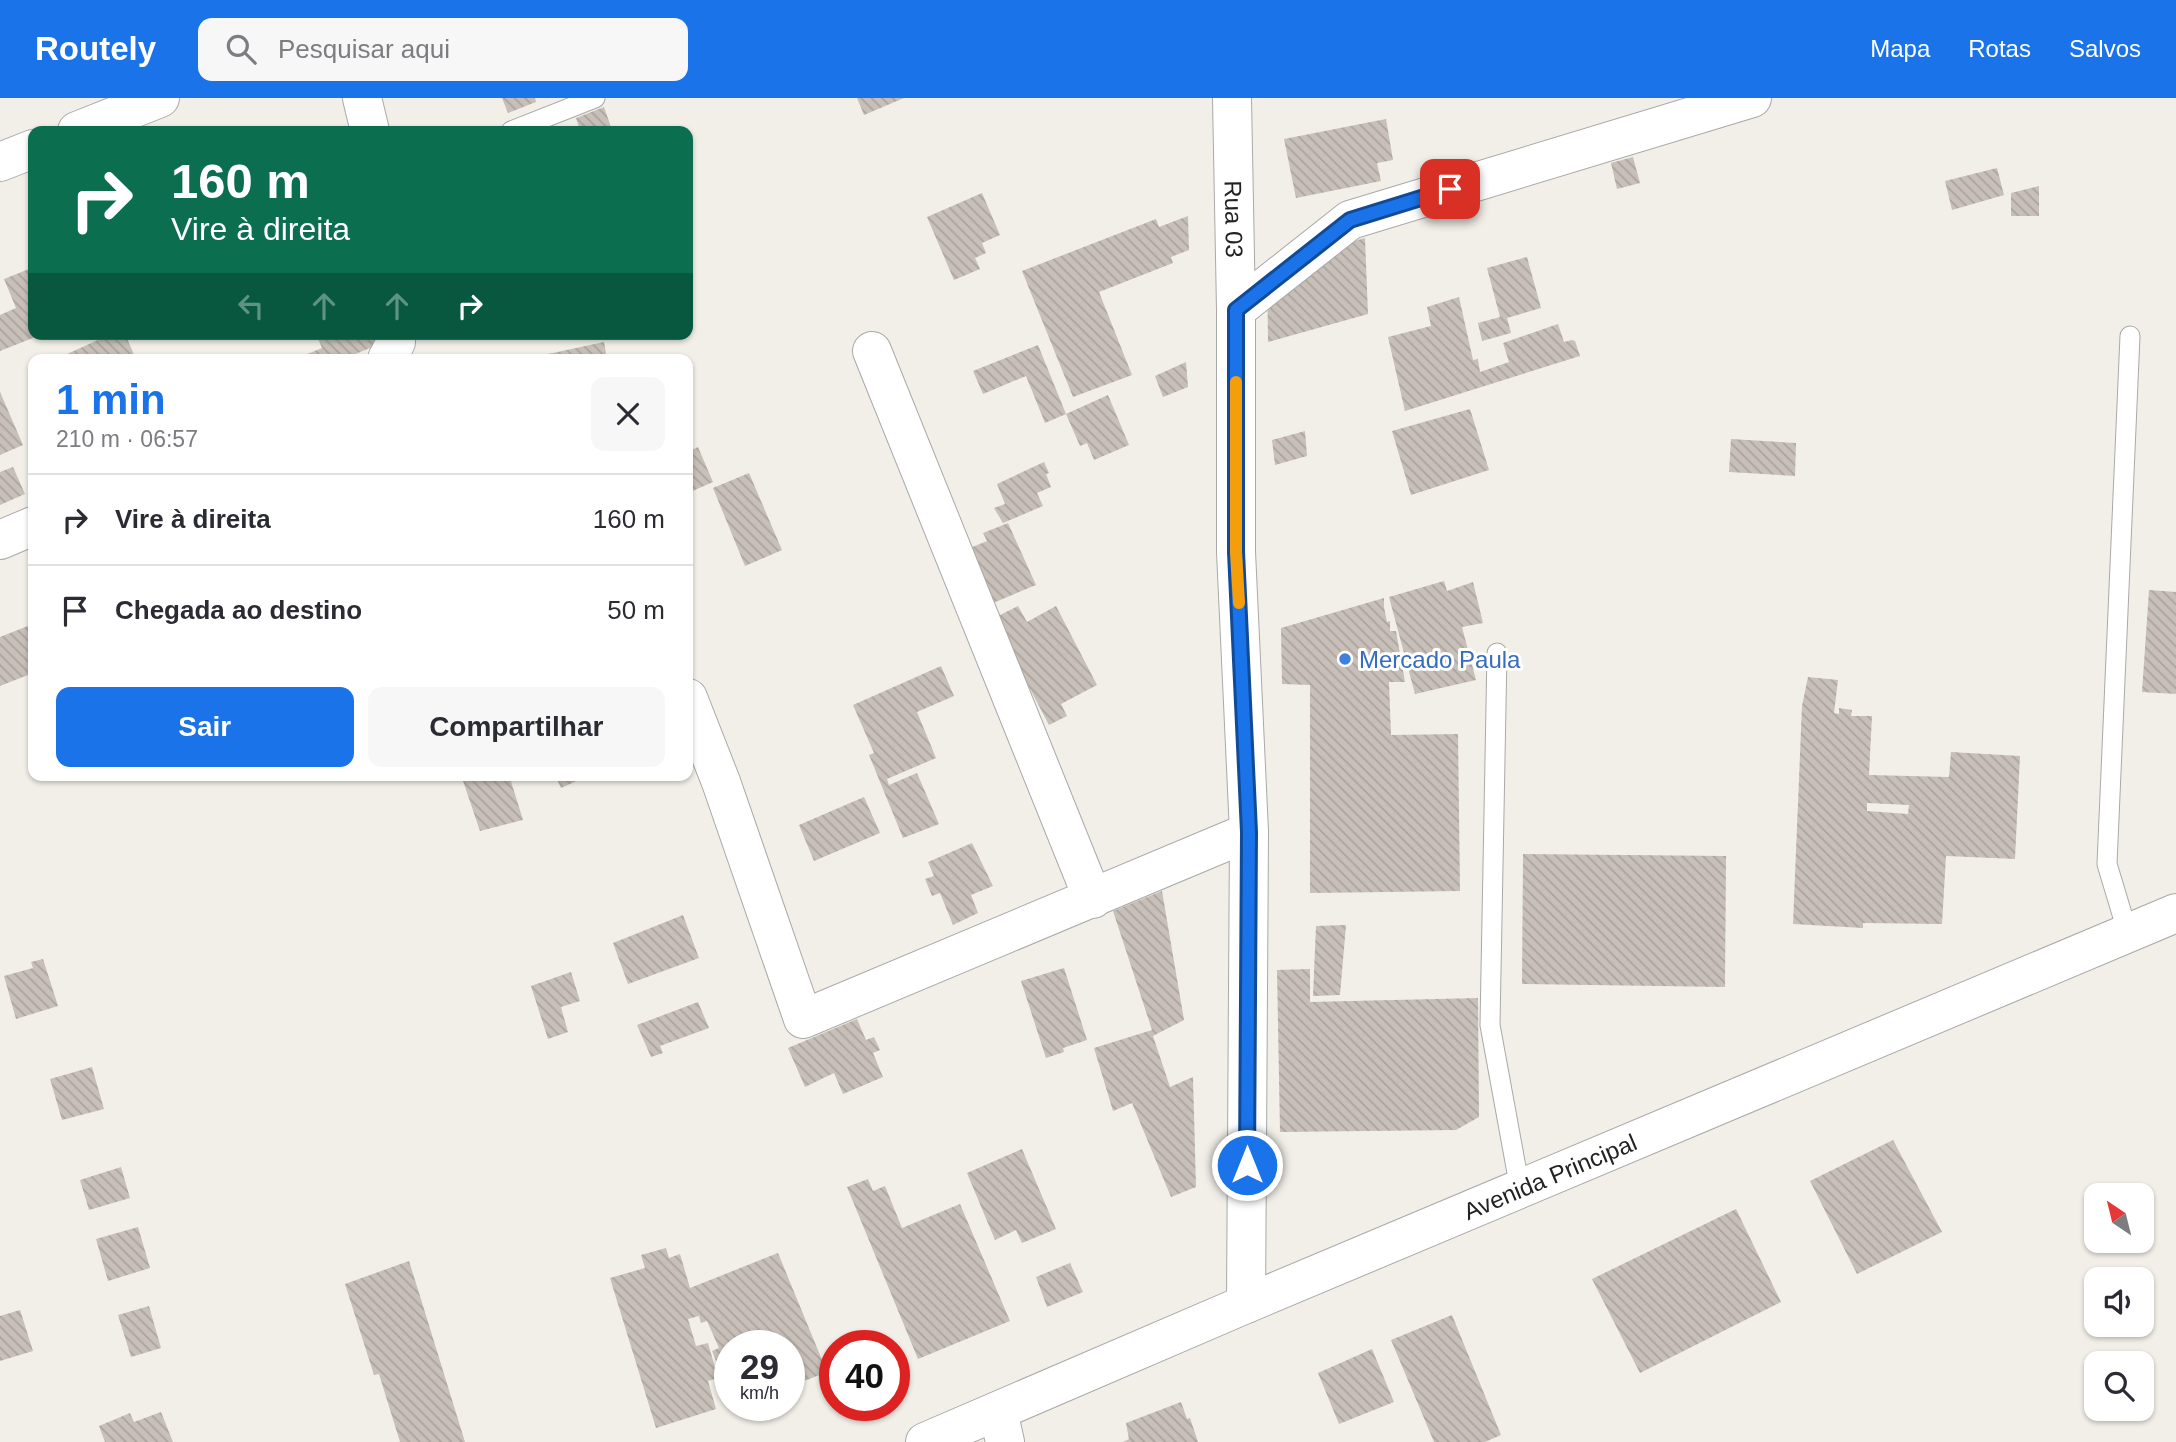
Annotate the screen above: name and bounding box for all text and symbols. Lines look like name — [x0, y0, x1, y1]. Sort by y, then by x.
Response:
search box — [198, 18, 688, 81]
text: Routely — [35, 30, 156, 67]
icon: search — [222, 30, 260, 68]
text: Pesquisar aqui — [278, 34, 450, 64]
text: Mapa — [1870, 35, 1930, 62]
text: Rotas — [1968, 35, 2031, 62]
text: Salvos — [2069, 35, 2141, 62]
icon: right — [56, 154, 147, 245]
text: 160 m — [171, 154, 310, 208]
pin — [1420, 159, 1480, 219]
icon: arrive — [1431, 170, 1469, 208]
street label: Rua 03 — [1220, 180, 1249, 258]
text: Vire à direita — [171, 211, 350, 247]
icon: left — [232, 287, 270, 325]
icon: ahead — [305, 287, 343, 325]
icon: ahead — [378, 287, 416, 325]
icon: right — [451, 287, 489, 325]
text: 1 min — [56, 376, 166, 423]
button: close — [591, 377, 665, 451]
text: 210 m · 06:57 — [56, 426, 198, 452]
icon: right — [56, 501, 94, 539]
text: Vire à direita — [115, 504, 271, 534]
text: 160 m — [593, 504, 665, 534]
icon: arrive — [56, 592, 94, 630]
text: Chegada ao destino — [115, 595, 362, 625]
text: 50 m — [607, 595, 665, 625]
place label: Mercado Paula — [1359, 646, 1521, 673]
marker: Mercado Paula — [1337, 651, 1353, 667]
button: Sair — [56, 687, 354, 767]
button: Compartilhar — [368, 687, 665, 767]
position arrow — [1210, 1128, 1284, 1202]
street label: Avenida Principal — [1459, 1128, 1640, 1225]
north arrow — [2084, 1183, 2154, 1253]
map controls — [2084, 1183, 2154, 1421]
button: sound — [2084, 1267, 2154, 1337]
speed limit sign: 40 — [819, 1330, 910, 1421]
text: 29 — [740, 1347, 779, 1386]
button: search — [2084, 1351, 2154, 1421]
text: km/h — [740, 1383, 779, 1403]

